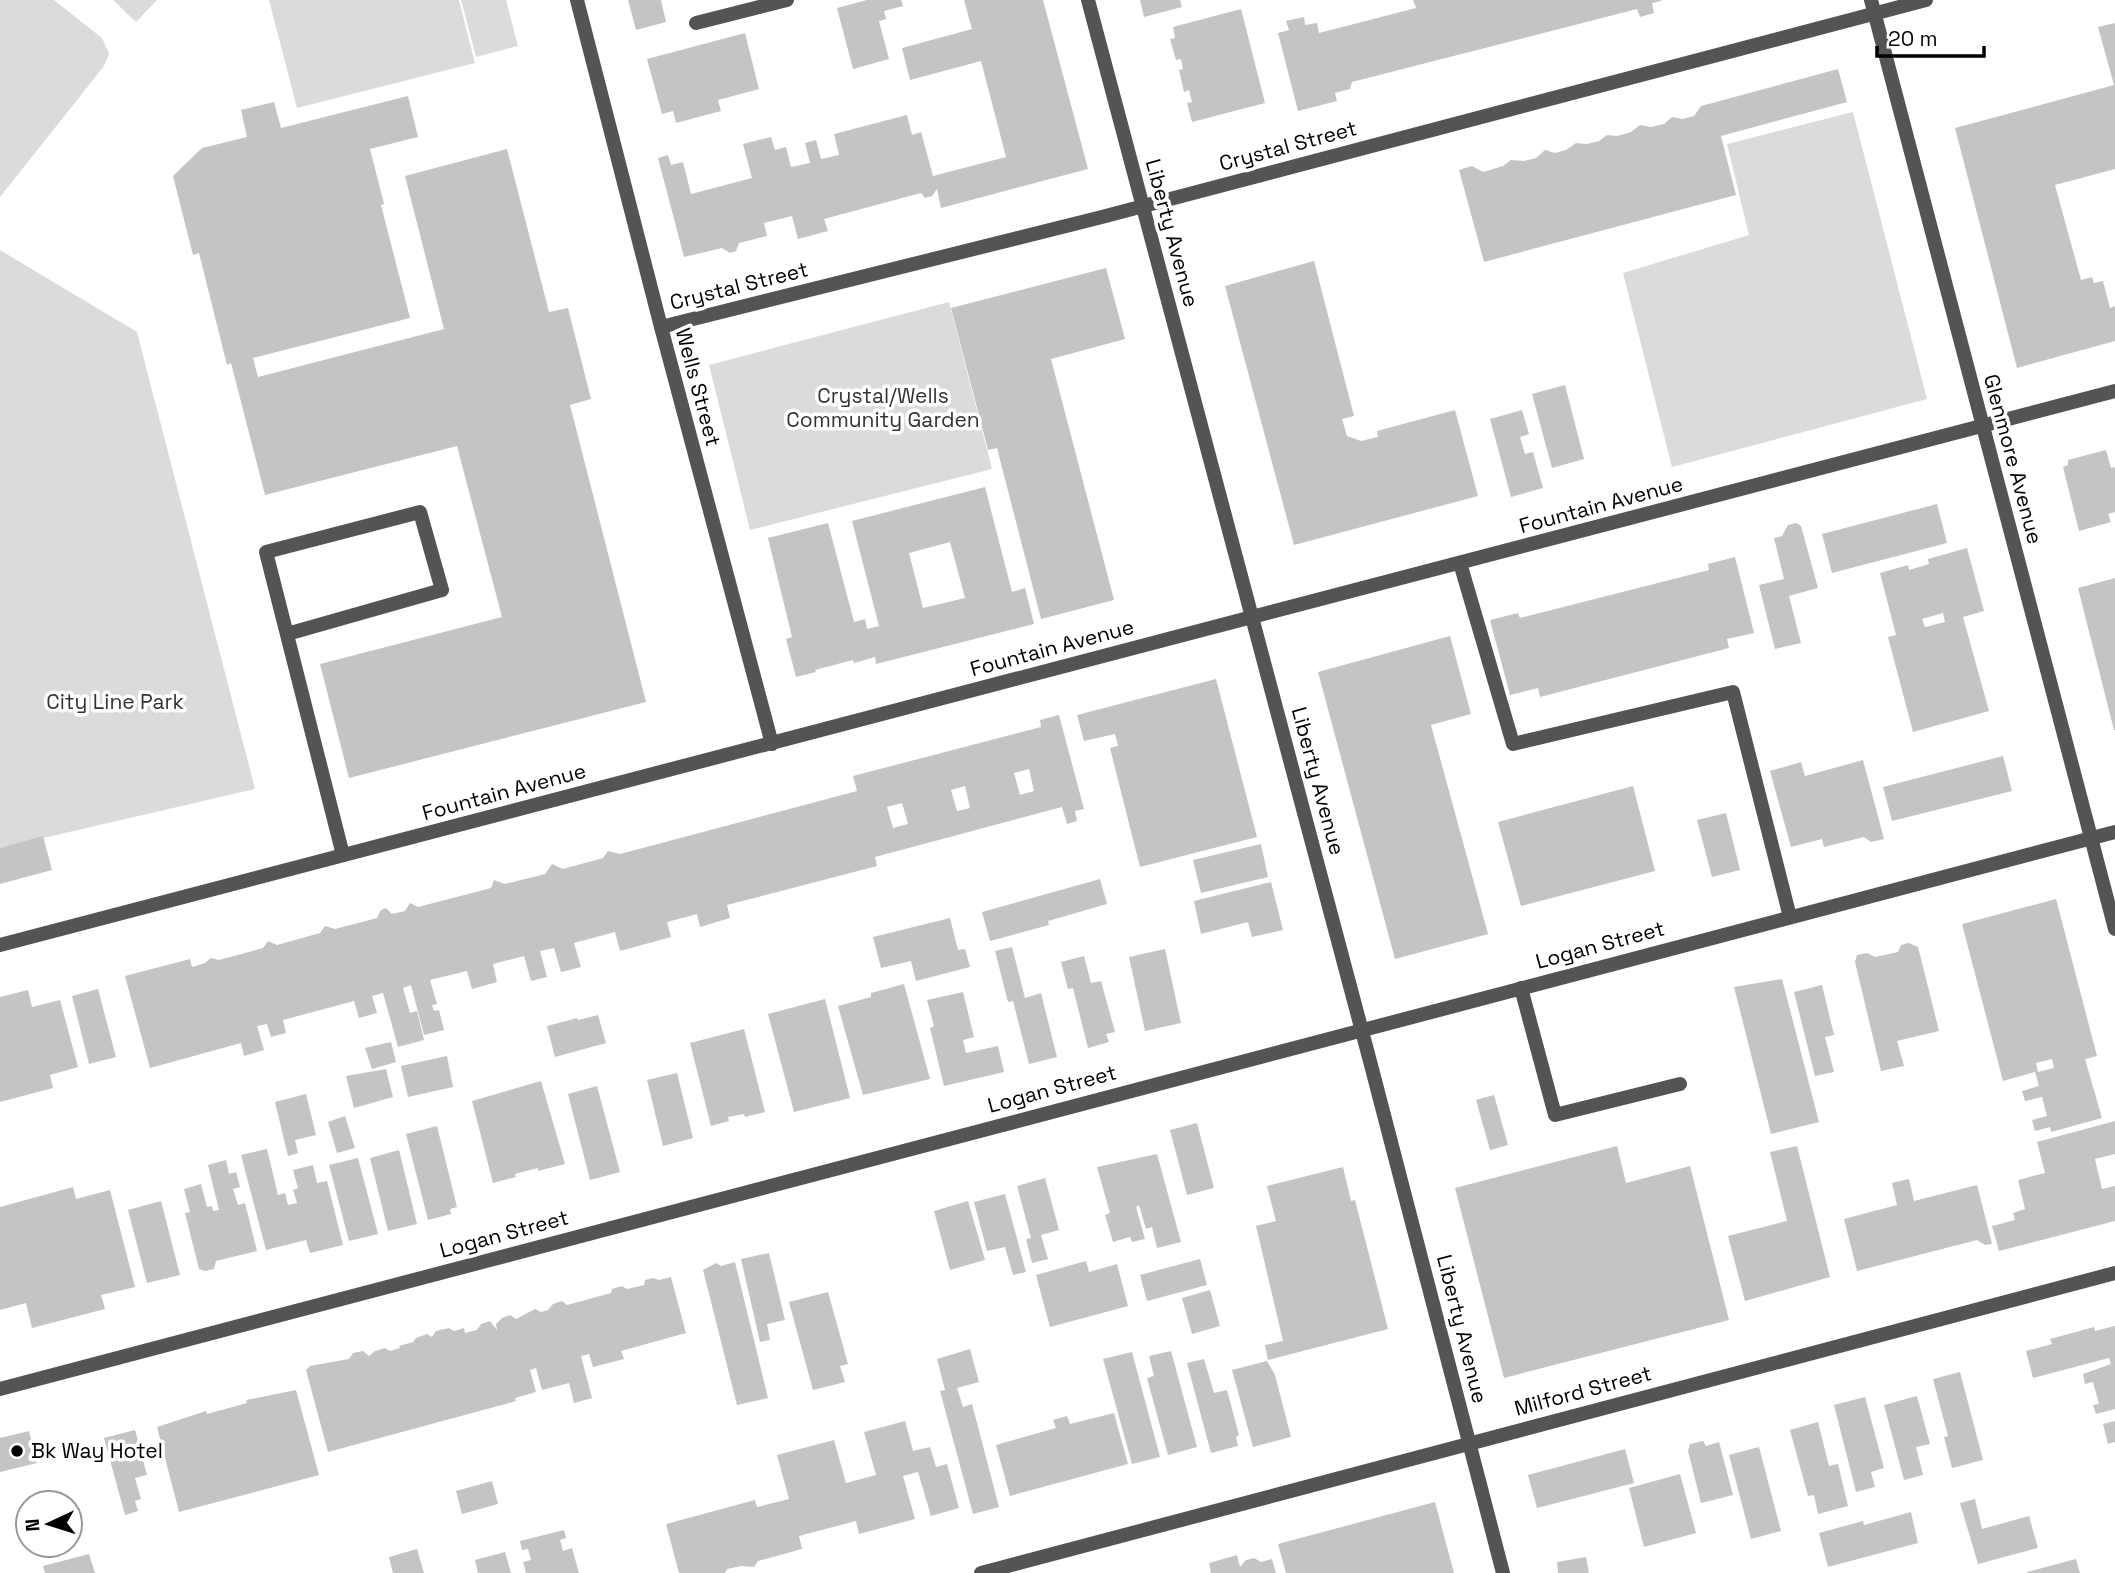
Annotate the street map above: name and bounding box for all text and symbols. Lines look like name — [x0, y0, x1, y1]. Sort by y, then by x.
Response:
scale bar — [1877, 14, 1984, 58]
text: 20 m — [1888, 25, 1938, 52]
street label: Crystal Street — [1216, 114, 1360, 177]
street label: Liberty Avenue — [1140, 156, 1205, 310]
street label: Crystal Street — [667, 255, 811, 316]
street label: Wells Street — [670, 325, 727, 449]
street label: Glenmore Avenue — [1978, 371, 2049, 547]
park label: Crystal/Wells Community Garden — [786, 382, 980, 433]
street label: Fountain Avenue — [1516, 470, 1686, 539]
street label: Fountain Avenue — [967, 613, 1137, 682]
park label: City Line Park — [46, 688, 184, 715]
street label: Liberty Avenue — [1286, 704, 1351, 858]
street label: Fountain Avenue — [419, 757, 589, 826]
street label: Logan Street — [1532, 914, 1667, 975]
street label: Logan Street — [984, 1058, 1119, 1119]
street label: Logan Street — [436, 1203, 571, 1264]
street label: Liberty Avenue — [1431, 1252, 1494, 1406]
street label: Milford Street — [1511, 1359, 1654, 1422]
place label: Bk Way Hotel — [31, 1437, 163, 1464]
marker: Bk Way Hotel — [9, 1443, 25, 1459]
north arrow — [14, 1489, 84, 1559]
text: N — [20, 1518, 45, 1532]

